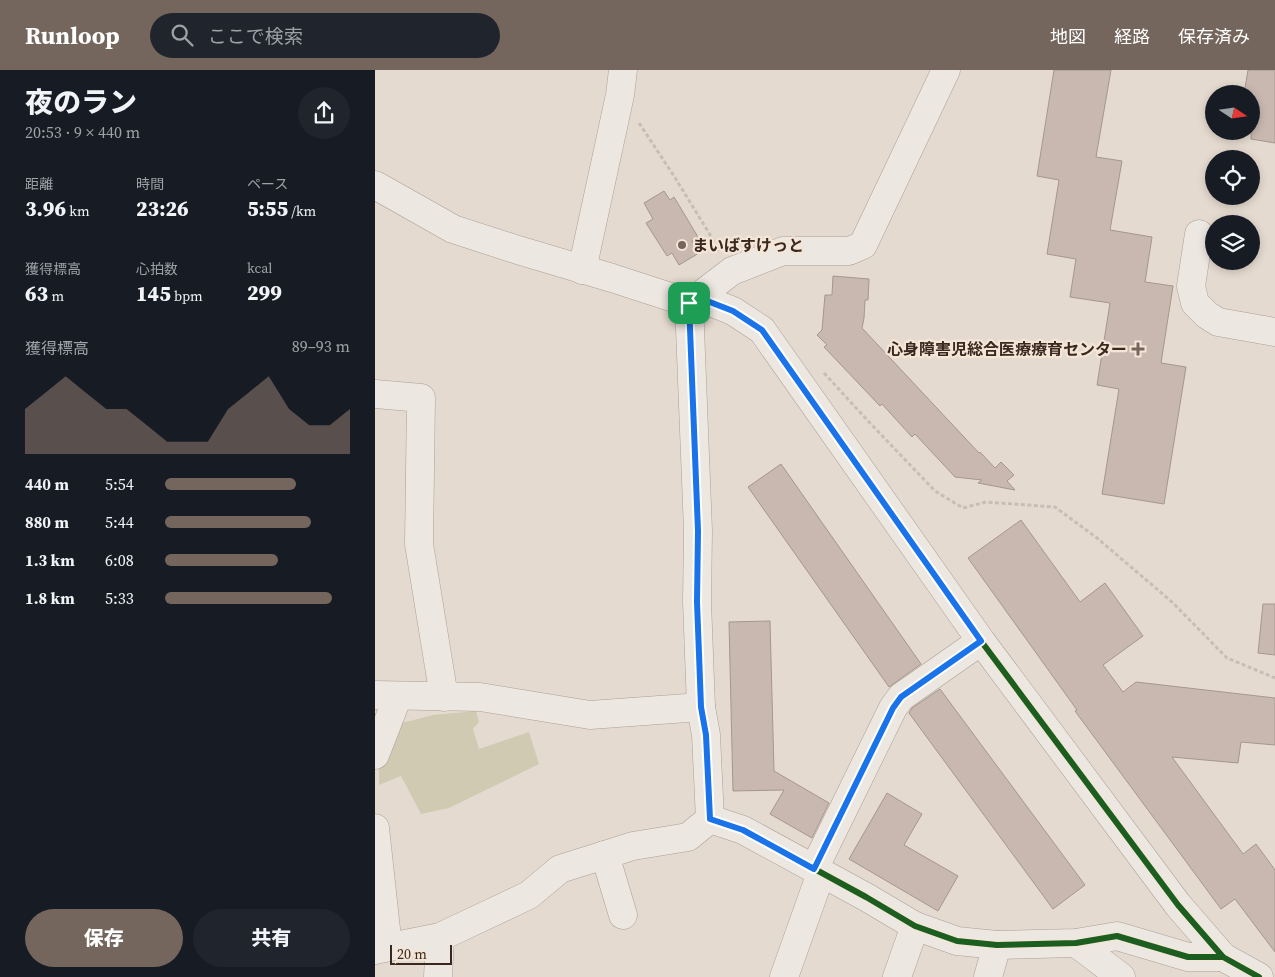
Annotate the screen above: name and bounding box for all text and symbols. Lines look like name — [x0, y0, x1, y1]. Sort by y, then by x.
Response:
search box — [150, 13, 500, 58]
text: Runloop — [25, 19, 120, 52]
icon: search — [168, 21, 196, 49]
text: ここで検索 — [208, 23, 303, 49]
text: 地図 — [1050, 24, 1086, 49]
text: 経路 — [1114, 24, 1150, 49]
text: 保存済み — [1178, 24, 1250, 49]
text: 夜のラン — [25, 83, 137, 121]
north arrow — [1205, 85, 1260, 140]
map controls — [1205, 85, 1260, 270]
button: share — [298, 87, 350, 139]
text: 20:53 · 9 × 440 m — [25, 121, 140, 143]
button: locate — [1205, 150, 1260, 205]
text: 距離 — [25, 174, 53, 194]
text: 時間 — [136, 174, 164, 194]
text: ペース — [247, 174, 288, 194]
text: 3.96 — [25, 194, 66, 223]
text: 23:26 — [136, 194, 189, 223]
text: 5:55 — [247, 194, 288, 223]
text: km — [66, 201, 90, 221]
text: /km — [288, 201, 316, 221]
button: layers — [1205, 215, 1260, 270]
place label: まいばすけっと — [692, 234, 804, 256]
marker: まいばすけっと — [676, 239, 688, 251]
text: kcal — [247, 258, 273, 278]
text: 獲得標高 — [25, 259, 81, 279]
text: 心拍数 — [136, 259, 178, 279]
text: 299 — [247, 278, 282, 307]
text: 63 — [25, 279, 48, 308]
text: 145 — [136, 279, 171, 308]
pin — [668, 282, 710, 324]
text: m — [48, 286, 64, 306]
text: bpm — [171, 286, 203, 306]
icon: arrive — [675, 289, 703, 317]
text: 89–93 m — [292, 335, 350, 357]
text: 獲得標高 — [25, 337, 89, 359]
place label: 心身障害児総合医療療育センター — [887, 338, 1127, 360]
marker: 心身障害児総合医療療育センター — [1131, 342, 1145, 356]
text: 440 m — [25, 473, 69, 495]
text: 5:54 — [105, 473, 134, 495]
text: 880 m — [25, 511, 69, 533]
text: 5:44 — [105, 511, 134, 533]
text: 1.3 km — [25, 549, 75, 571]
text: 6:08 — [105, 549, 134, 571]
text: 1.8 km — [25, 587, 75, 609]
text: 5:33 — [105, 587, 134, 609]
button: 保存 — [25, 909, 183, 967]
button: 共有 — [193, 909, 350, 967]
scale bar — [390, 942, 453, 965]
text: 20 m — [397, 944, 427, 964]

